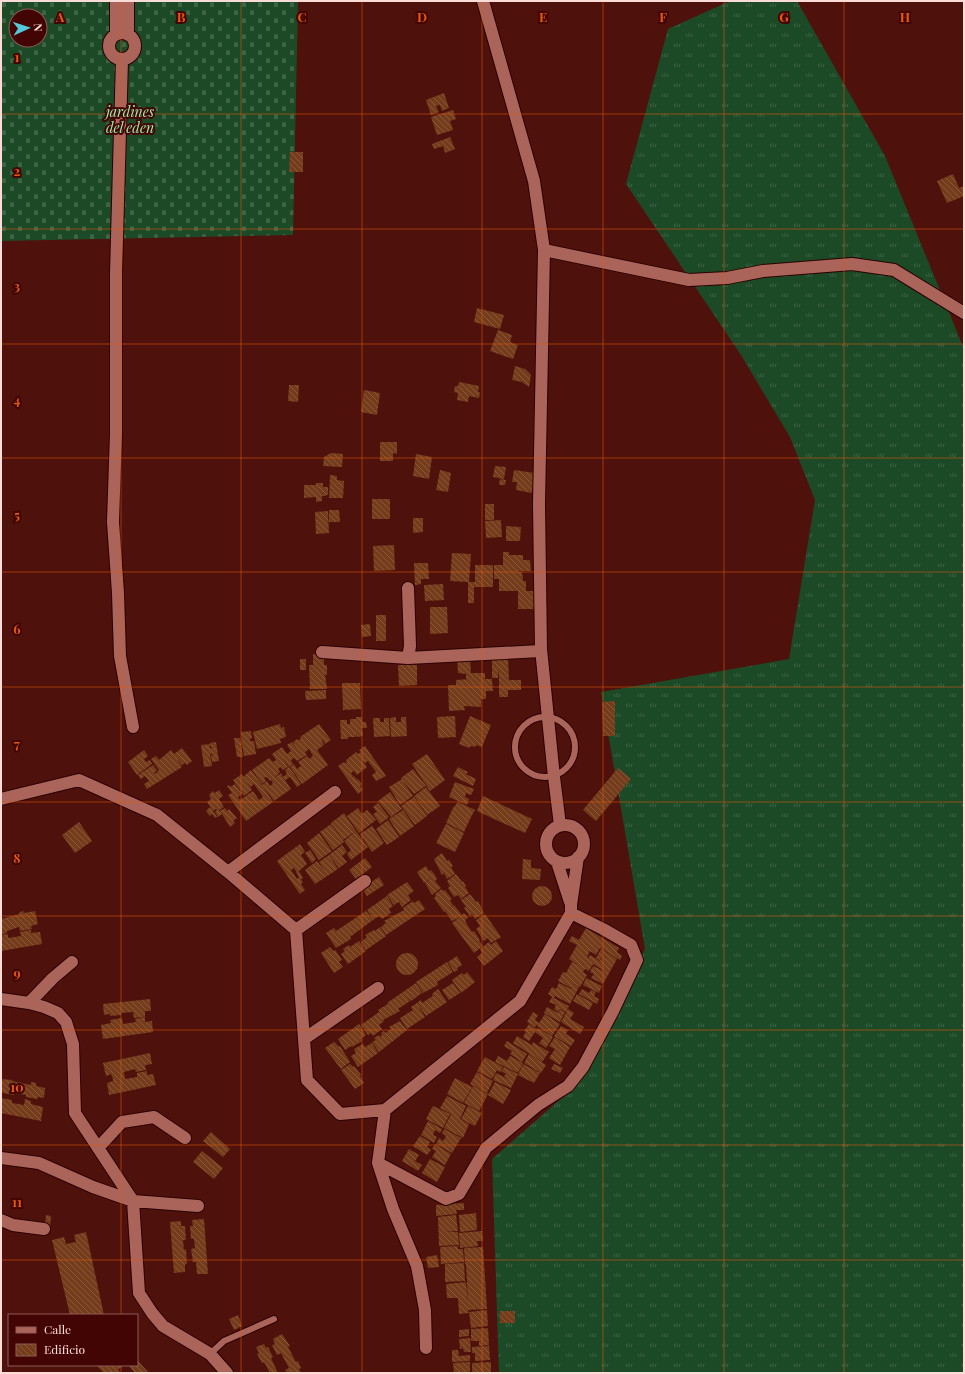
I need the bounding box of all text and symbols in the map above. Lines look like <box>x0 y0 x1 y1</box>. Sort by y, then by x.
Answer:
north arrow <box>8 8 48 48</box>
text: A <box>55 8 65 25</box>
text: B <box>177 8 186 25</box>
text: C <box>297 8 307 25</box>
text: D <box>417 8 427 25</box>
text: E <box>539 8 547 25</box>
text: F <box>659 8 667 25</box>
text: G <box>779 8 789 25</box>
text: H <box>900 8 910 25</box>
text: N <box>31 23 46 32</box>
text: 1 <box>15 48 20 65</box>
park label: jardines del eden <box>104 102 155 137</box>
text: 2 <box>14 162 21 179</box>
text: 3 <box>14 277 20 294</box>
text: 4 <box>14 391 21 408</box>
text: 5 <box>14 506 20 523</box>
text: 6 <box>13 620 21 637</box>
text: 7 <box>14 735 20 752</box>
text: 8 <box>13 849 21 866</box>
text: 9 <box>13 964 21 981</box>
text: 10 <box>10 1078 24 1095</box>
text: 11 <box>12 1193 22 1210</box>
legend <box>8 1314 138 1366</box>
text: Calle <box>44 1321 71 1337</box>
text: Edificio <box>44 1341 86 1357</box>

